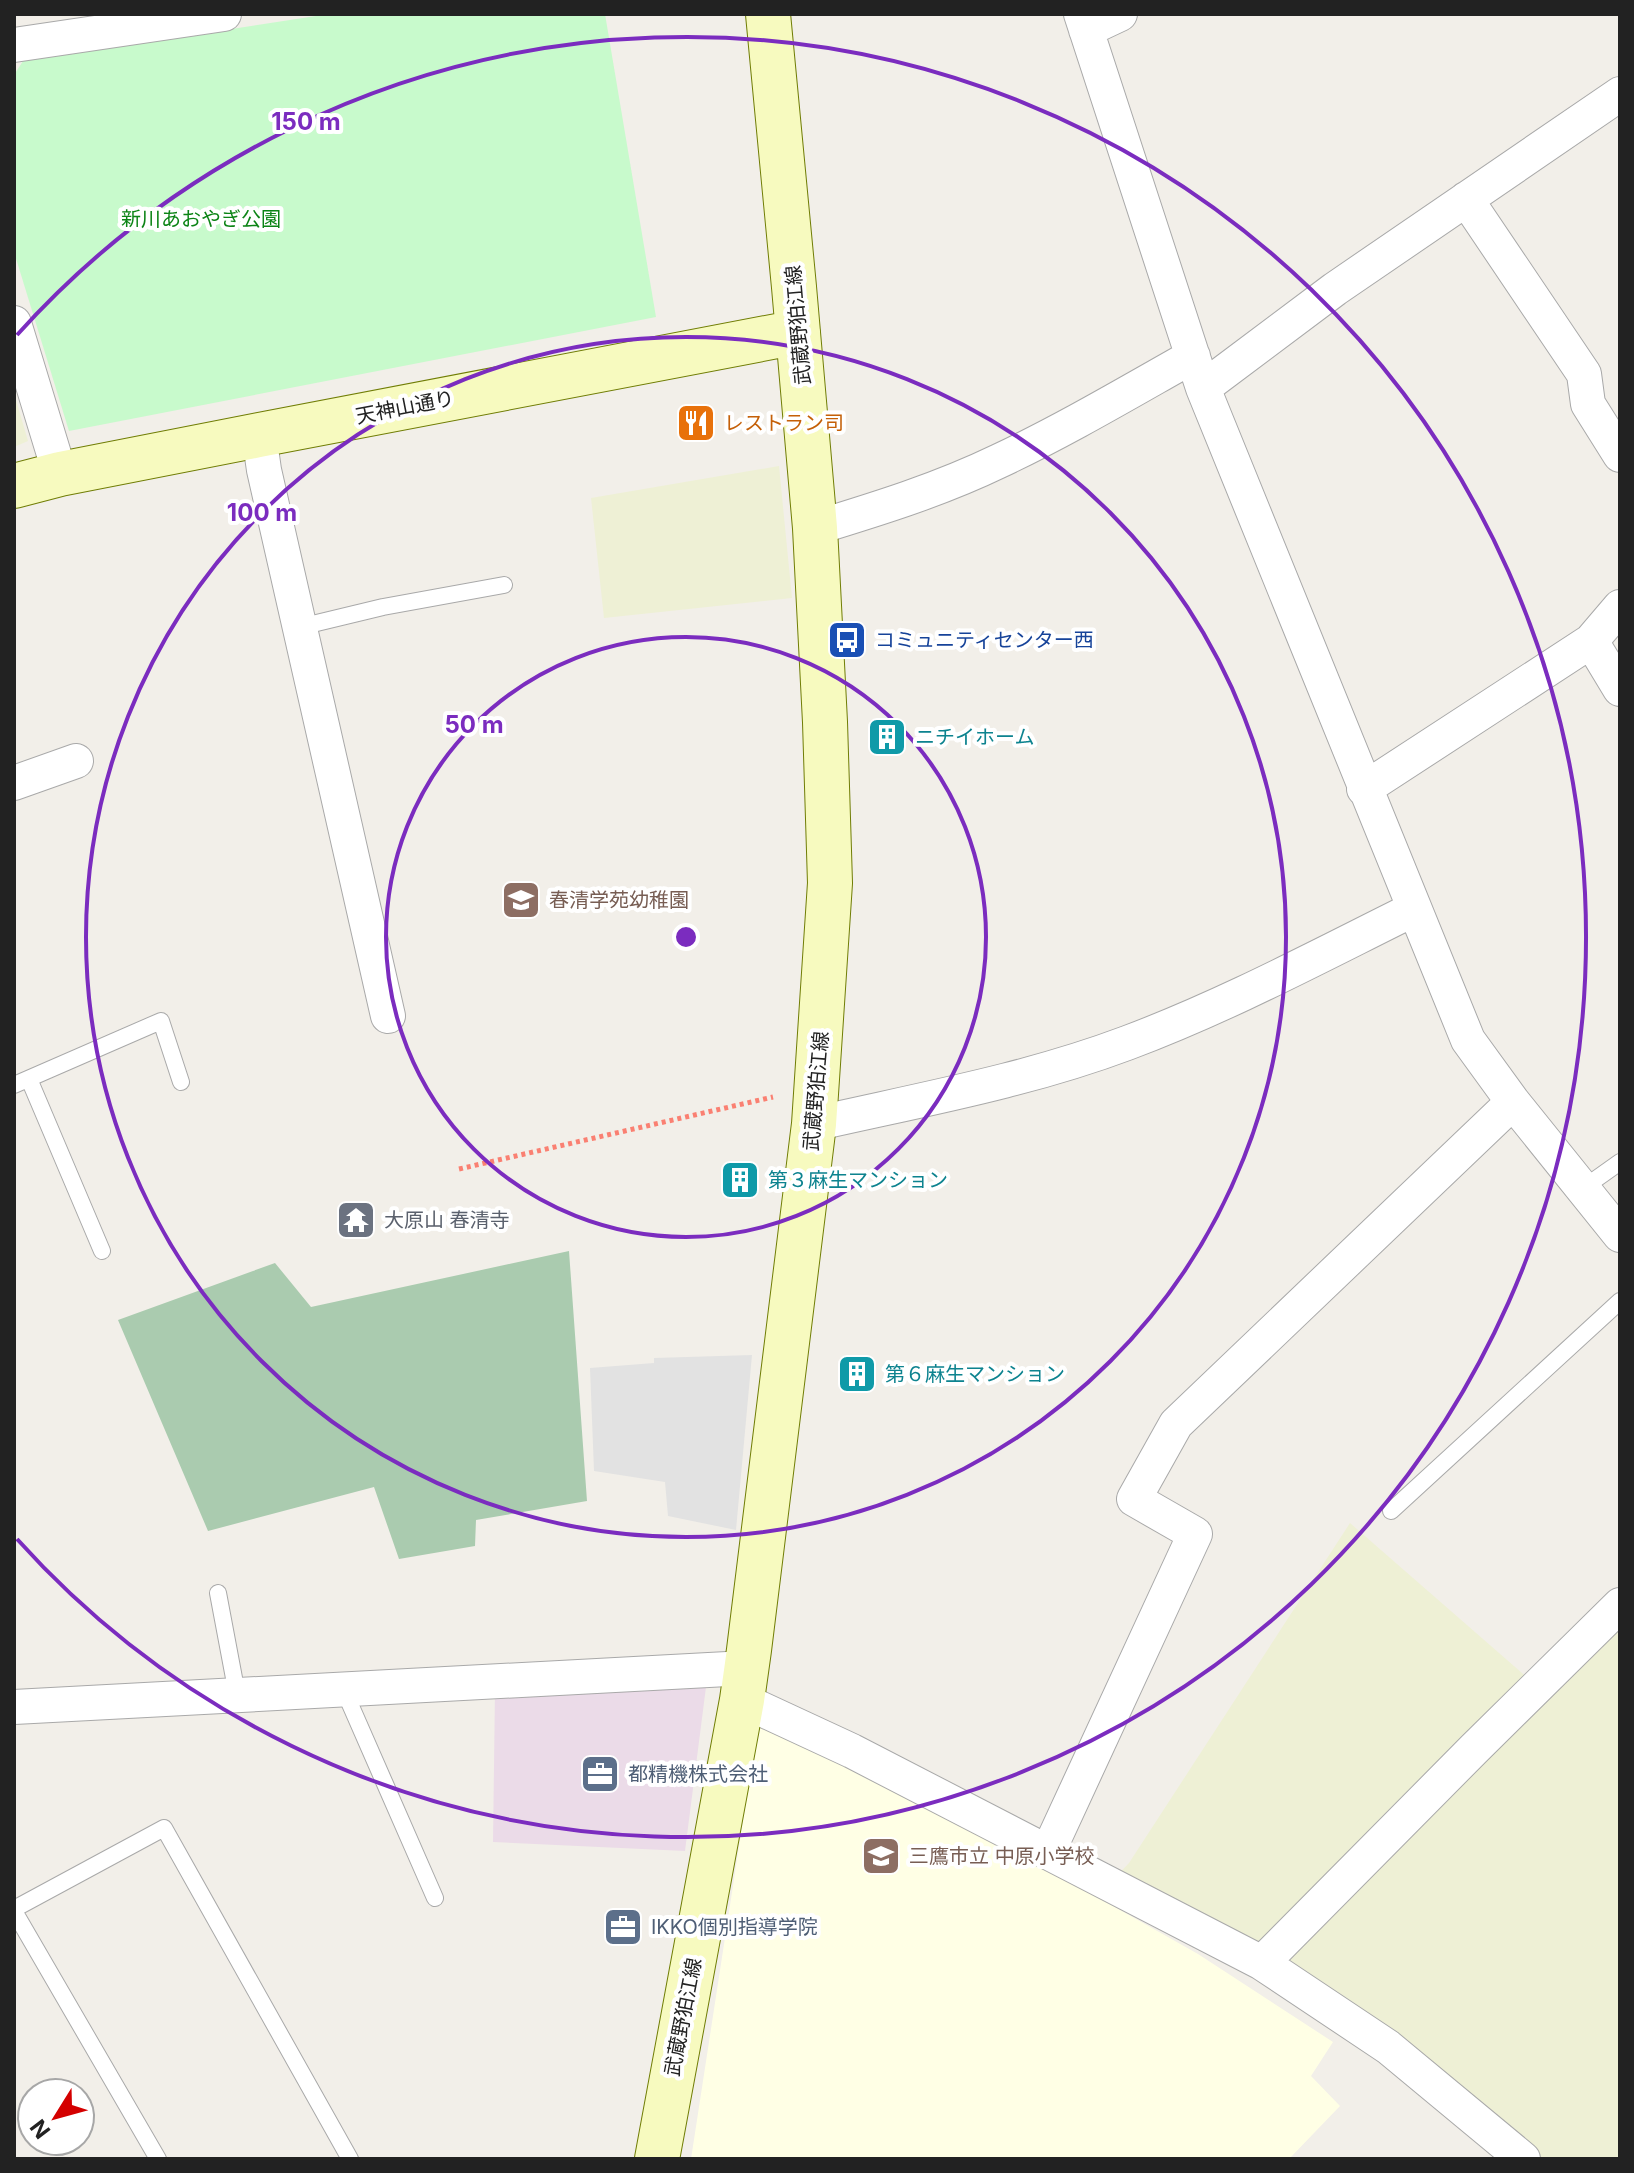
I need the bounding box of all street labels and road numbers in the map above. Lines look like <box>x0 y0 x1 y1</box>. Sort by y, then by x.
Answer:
street label: 武蔵野狛江線 <box>781 264 815 386</box>
street label: 天神山通り <box>354 386 456 428</box>
street label: 武蔵野狛江線 <box>799 1030 833 1152</box>
street label: 武蔵野狛江線 <box>660 1956 706 2078</box>

